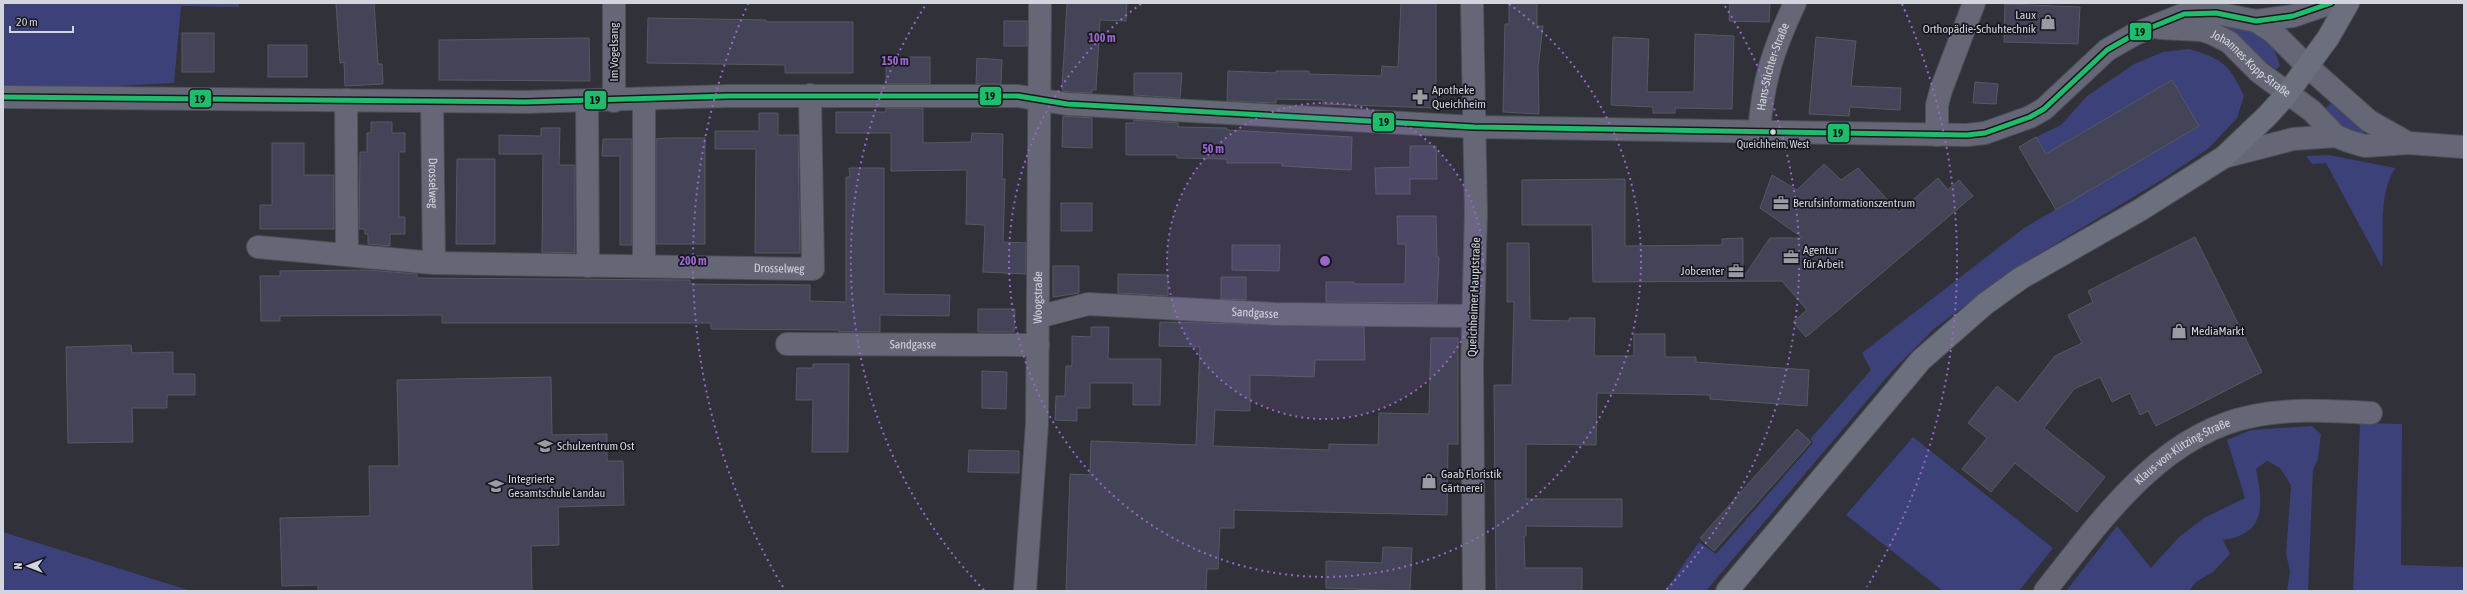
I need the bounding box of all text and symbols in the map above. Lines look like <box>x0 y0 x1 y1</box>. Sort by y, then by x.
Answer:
scale bar <box>10 8 73 34</box>
place label: Laux Orthopädie-Schuhtechnik <box>1923 8 2037 36</box>
shop icon: Laux Orthopädie-Schuhtechnik <box>2039 13 2057 31</box>
text: 20 m <box>16 15 38 29</box>
street label: Hans-Stichter-Straße <box>1754 21 1792 111</box>
street label: Im Vogelsang <box>607 22 621 81</box>
line badge: 19 <box>2129 22 2152 41</box>
text: 19 <box>2135 26 2145 38</box>
street label: Johannes-Kopp-Straße <box>2209 27 2294 100</box>
text: 100 m <box>1088 31 1116 45</box>
text: 150 m <box>881 54 909 68</box>
place label: Apotheke Queichheim <box>1432 83 1486 111</box>
line badge: 19 <box>979 86 1002 106</box>
pharmacy icon: Apotheke Queichheim <box>1411 88 1429 106</box>
line badge: 19 <box>189 89 212 108</box>
line badge: 19 <box>584 90 607 110</box>
text: 19 <box>985 90 995 102</box>
text: 19 <box>195 93 205 105</box>
text: 19 <box>590 94 600 106</box>
line badge: 19 <box>1372 112 1395 132</box>
text: 19 <box>1379 116 1389 128</box>
line badge: 19 <box>1827 123 1850 143</box>
marker: Queichheim, West <box>1768 127 1778 137</box>
text: 19 <box>1833 127 1843 139</box>
place label: Queichheim, West <box>1737 138 1809 150</box>
text: 50 m <box>1202 142 1224 156</box>
street label: Drosselweg <box>426 158 440 209</box>
office icon: Berufsinformationszentrum <box>1772 194 1790 212</box>
place label: Berufsinformationszentrum <box>1793 196 1915 210</box>
street label: Queichheimer Hauptstraße <box>1465 237 1483 357</box>
place label: Agentur für Arbeit <box>1803 243 1845 271</box>
office icon: Agentur für Arbeit <box>1782 248 1800 266</box>
text: 200 m <box>679 254 707 268</box>
centre of rings <box>1318 254 1332 268</box>
street label: Drosselweg <box>754 261 805 276</box>
office icon: Jobcenter <box>1727 262 1745 280</box>
place label: Jobcenter <box>1681 264 1724 278</box>
street label: Woogstraße <box>1031 271 1045 324</box>
street label: Sandgasse <box>1231 305 1278 321</box>
shop icon: MediaMarkt <box>2170 322 2188 340</box>
place label: MediaMarkt <box>2191 324 2245 338</box>
street label: Sandgasse <box>890 337 936 352</box>
street label: Klaus-von-Klitzing-Straße <box>2132 416 2232 488</box>
school or university icon: Schulzentrum Ost <box>536 437 554 455</box>
place label: Schulzentrum Ost <box>557 439 635 453</box>
place label: Gaab Floristik Gärtnerei <box>1441 467 1502 495</box>
place label: Integrierte Gesamtschule Landau <box>508 472 605 500</box>
shop icon: Gaab Floristik Gärtnerei <box>1420 472 1438 490</box>
school or university icon: Integrierte Gesamtschule Landau <box>487 477 505 495</box>
north arrow <box>8 546 48 586</box>
text: N <box>12 563 24 569</box>

